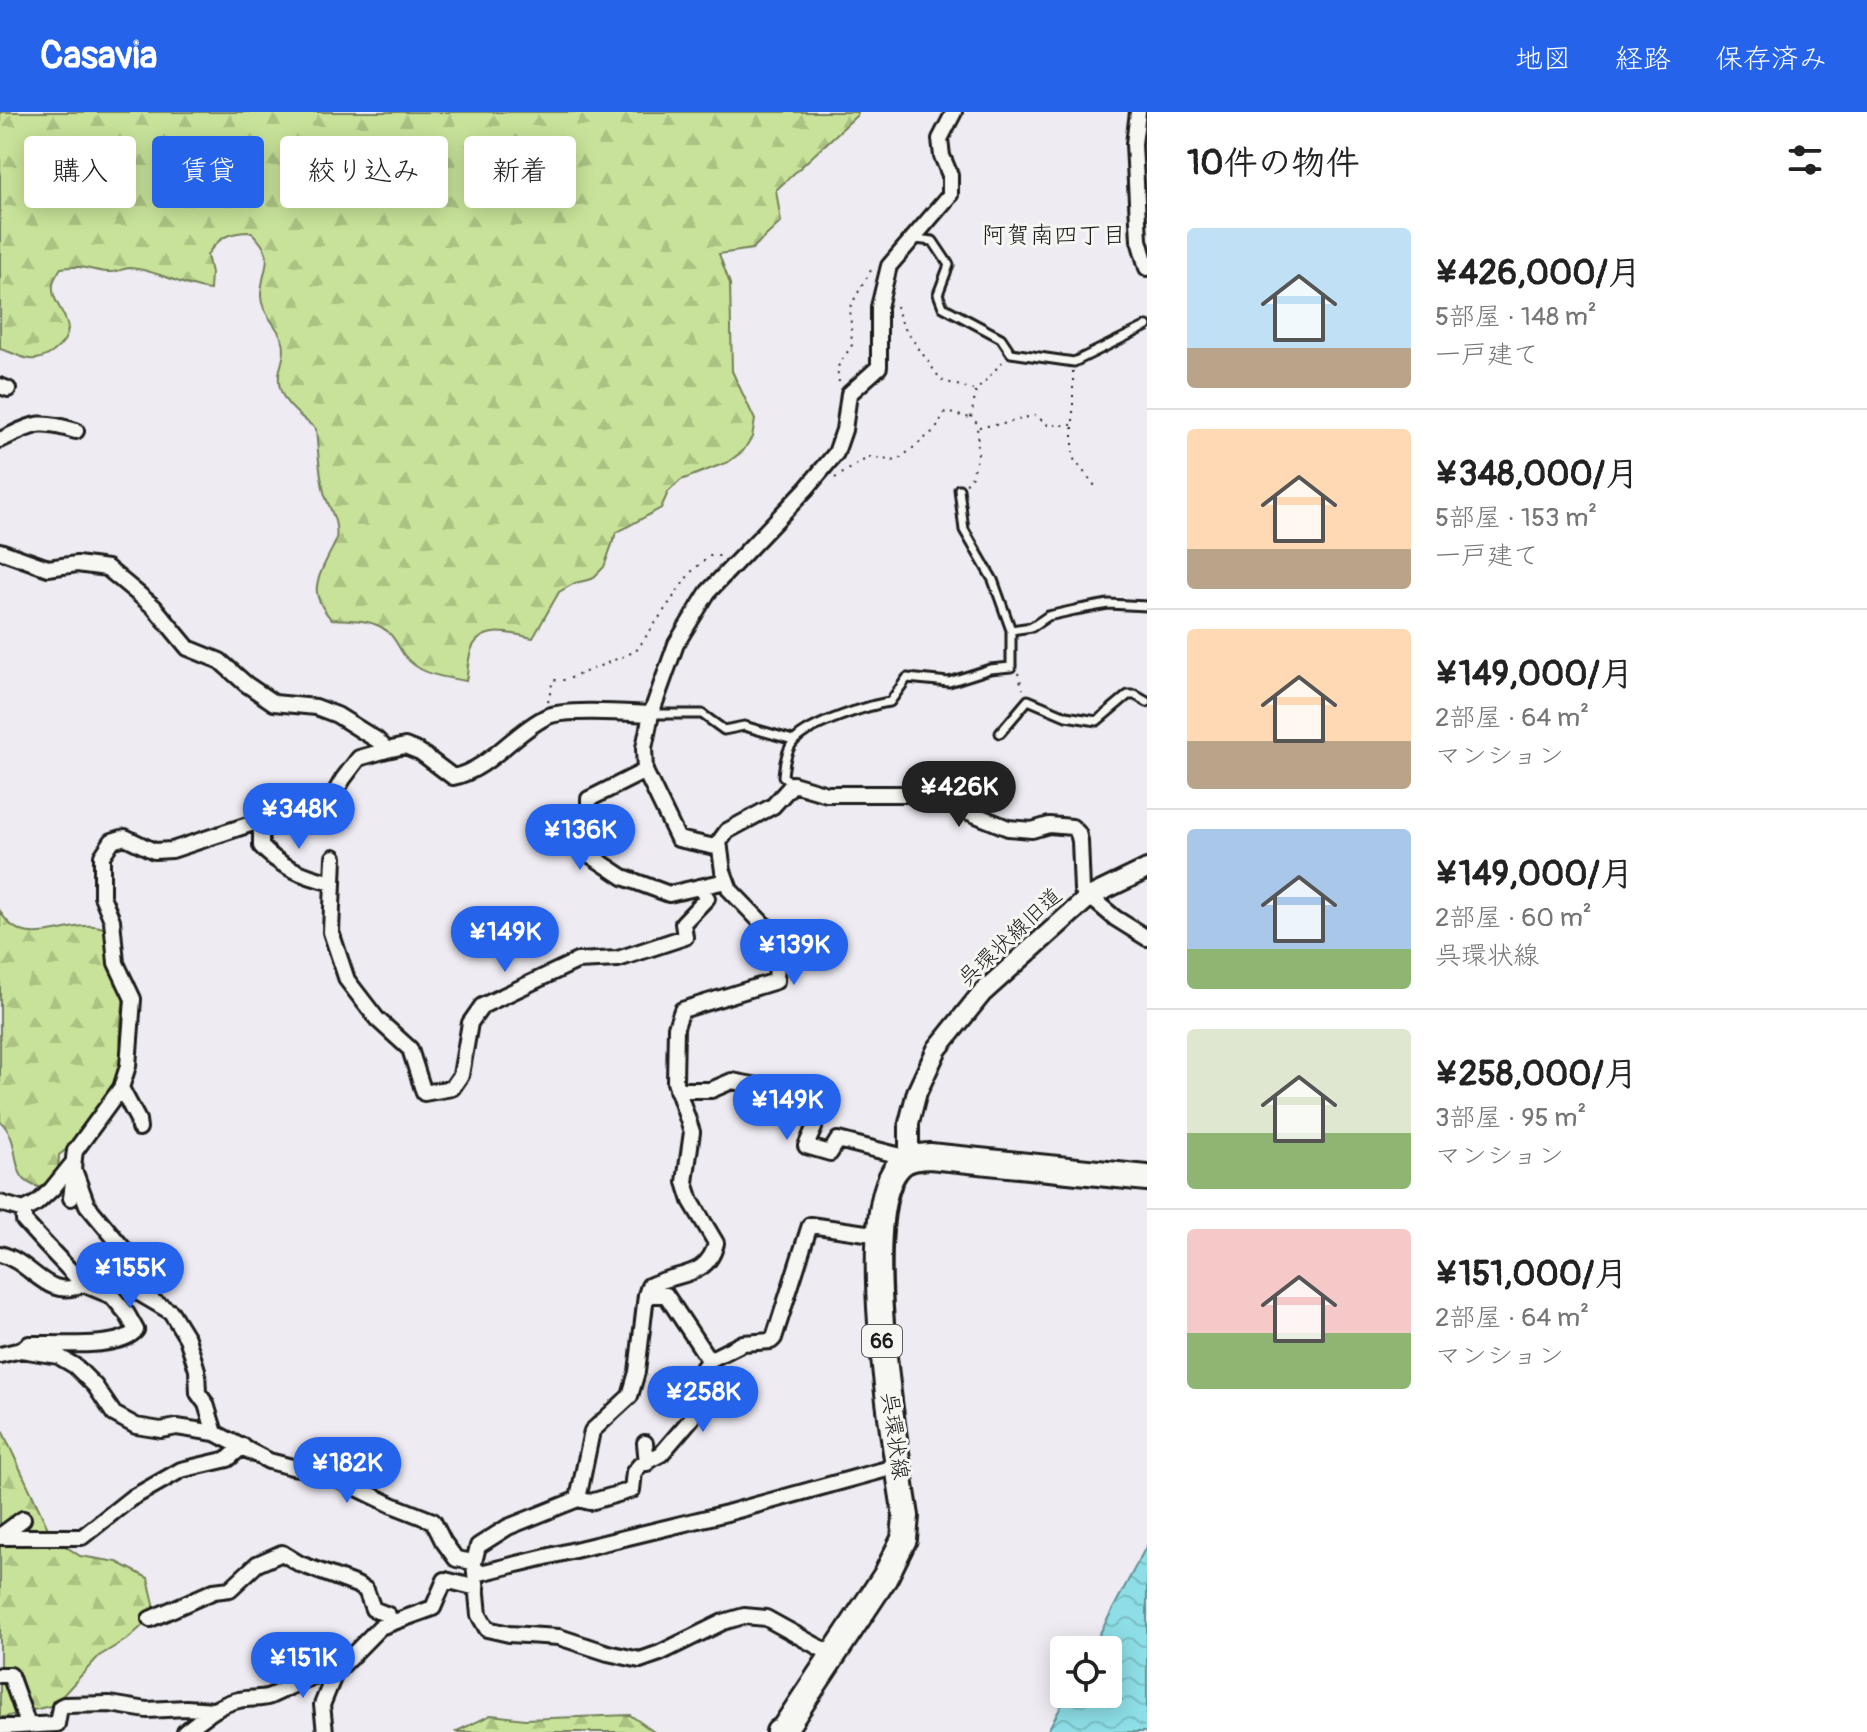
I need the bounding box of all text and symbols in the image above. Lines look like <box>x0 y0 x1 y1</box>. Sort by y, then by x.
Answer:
text: Casavia <box>40 32 157 80</box>
text: 地図 <box>1515 42 1571 77</box>
text: 経路 <box>1615 42 1671 77</box>
text: 保存済み <box>1715 42 1827 77</box>
chip: 購入 <box>24 136 136 208</box>
chip: 賃貸 <box>152 136 264 208</box>
chip: 絞り込み <box>280 136 448 208</box>
chip: 新着 <box>464 136 576 208</box>
icon: filters <box>1783 138 1827 182</box>
text: 10件の物件 <box>1187 142 1360 185</box>
district label: 阿賀南四丁目 <box>982 221 1126 250</box>
text: ¥426,000/月 <box>1435 252 1642 295</box>
icon: home <box>1251 260 1347 356</box>
text: 5部屋 · 148 m² <box>1435 301 1597 333</box>
text: 一戸建て <box>1435 339 1539 371</box>
text: ¥348,000/月 <box>1435 453 1639 496</box>
icon: home <box>1251 461 1347 557</box>
text: 5部屋 · 153 m² <box>1435 502 1597 534</box>
text: 一戸建て <box>1435 540 1539 572</box>
text: ¥149,000/月 <box>1435 653 1634 696</box>
icon: home <box>1251 661 1347 757</box>
text: 2部屋 · 64 m² <box>1435 702 1589 734</box>
text: マンション <box>1435 740 1564 772</box>
pin: ¥426K <box>903 761 1015 829</box>
text: ¥426K <box>920 771 998 803</box>
pin: ¥348K <box>243 783 355 851</box>
text: ¥348K <box>261 793 337 825</box>
pin: ¥136K <box>524 804 636 872</box>
text: ¥136K <box>543 814 617 846</box>
text: ¥149,000/月 <box>1435 853 1634 896</box>
icon: home <box>1251 861 1347 957</box>
street label: 呉環状線旧道 <box>952 882 1068 992</box>
text: 2部屋 · 60 m² <box>1435 902 1592 934</box>
pin: ¥149K <box>449 906 561 974</box>
text: ¥149K <box>469 916 541 948</box>
pin: ¥139K <box>738 919 850 987</box>
text: ¥139K <box>758 929 830 961</box>
text: 呉環状線 <box>1435 940 1539 972</box>
text: ¥258,000/月 <box>1435 1053 1638 1096</box>
icon: home <box>1251 1061 1347 1157</box>
pin: ¥149K <box>731 1074 843 1142</box>
text: ¥149K <box>751 1084 823 1116</box>
text: 3部屋 · 95 m² <box>1435 1102 1586 1134</box>
text: マンション <box>1435 1140 1564 1172</box>
pin: ¥155K <box>74 1242 186 1310</box>
text: ¥155K <box>94 1252 166 1284</box>
text: ¥151,000/月 <box>1435 1253 1628 1296</box>
icon: home <box>1251 1261 1347 1357</box>
text: 2部屋 · 64 m² <box>1435 1302 1589 1334</box>
road number: 66 <box>862 1325 902 1357</box>
text: マンション <box>1435 1340 1564 1372</box>
pin: ¥258K <box>647 1366 759 1434</box>
text: ¥258K <box>665 1376 741 1408</box>
street label: 呉環状線 <box>875 1390 915 1482</box>
pin: ¥182K <box>291 1437 403 1505</box>
text: ¥182K <box>311 1447 383 1479</box>
pin: ¥151K <box>247 1632 359 1700</box>
map controls <box>1050 1636 1122 1708</box>
button: locate <box>1050 1636 1122 1708</box>
text: ¥151K <box>269 1642 337 1674</box>

